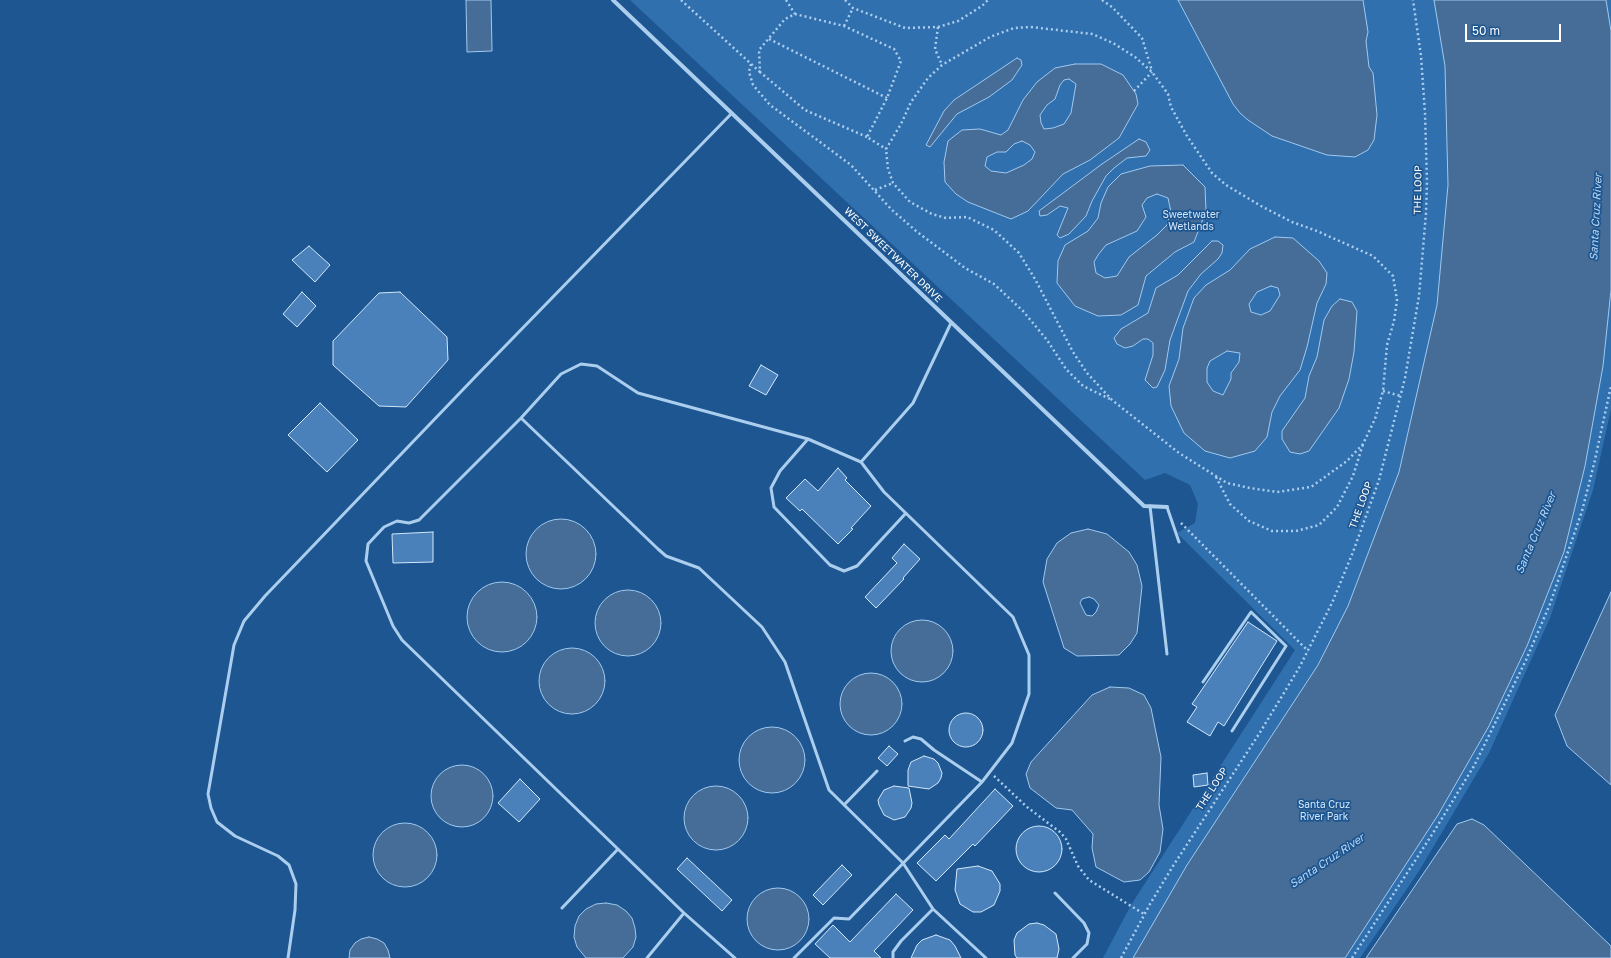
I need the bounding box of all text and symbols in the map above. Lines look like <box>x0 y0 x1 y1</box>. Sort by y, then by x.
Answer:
scale bar <box>1467 16 1563 42</box>
text: 50 m <box>1472 23 1500 38</box>
street label: THE LOOP <box>1412 165 1424 215</box>
water label: Santa Cruz River <box>1587 173 1605 261</box>
street label: WEST SWEETWATER DRIVE <box>841 205 945 305</box>
park label: Sweetwater Wetlands <box>1162 209 1220 232</box>
street label: THE LOOP <box>1347 480 1375 530</box>
water label: Santa Cruz River <box>1513 490 1559 576</box>
street label: THE LOOP <box>1194 765 1230 813</box>
park label: Santa Cruz River Park <box>1298 799 1350 822</box>
water label: Santa Cruz River <box>1287 831 1367 891</box>

